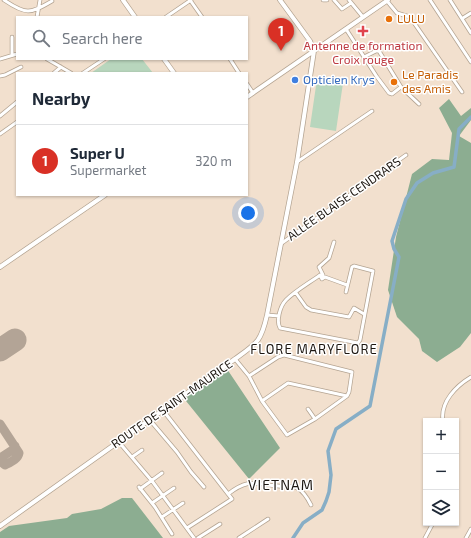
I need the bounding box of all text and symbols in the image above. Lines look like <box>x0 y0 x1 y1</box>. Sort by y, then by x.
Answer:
place label: LULU <box>397 11 425 25</box>
marker: LULU <box>384 14 394 24</box>
search box <box>16 16 248 60</box>
pin: 1 <box>268 18 294 51</box>
marker: Antenne de formation Croix rouge <box>357 25 369 37</box>
icon: search <box>30 27 52 49</box>
text: Search here <box>62 29 143 47</box>
place label: Antenne de formation Croix rouge <box>304 38 422 66</box>
place label: Le Paradis des Amis <box>402 67 458 95</box>
place label: Opticien Krys <box>303 72 375 86</box>
marker: Opticien Krys <box>290 75 300 85</box>
marker: Le Paradis des Amis <box>389 77 399 87</box>
text: Nearby <box>32 88 90 108</box>
text: Super U <box>70 144 125 162</box>
text: 1 <box>42 153 48 169</box>
text: 320 m <box>195 153 232 169</box>
street label: ALLÉE BLAISE CENDRARS <box>284 153 403 243</box>
text: Supermarket <box>70 162 147 178</box>
your location <box>238 203 258 223</box>
district label: FLORE MARYFLORE <box>250 341 378 357</box>
street label: ROUTE DE SAINT-MAURICE <box>108 356 235 450</box>
map controls <box>423 418 459 526</box>
button: + <box>423 418 459 454</box>
button: − <box>423 454 459 490</box>
district label: VIETNAM <box>248 476 314 493</box>
button: layers <box>423 490 459 526</box>

